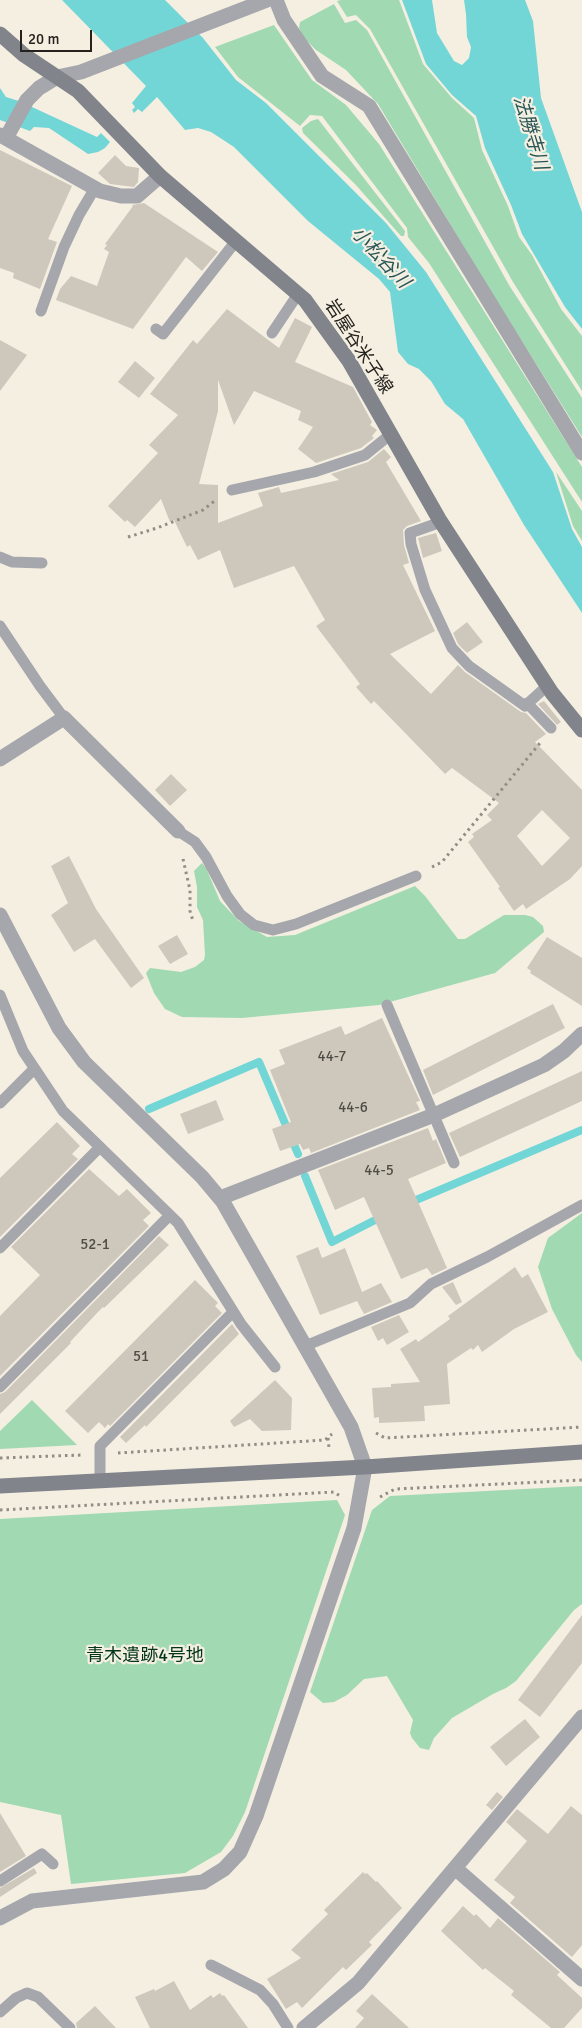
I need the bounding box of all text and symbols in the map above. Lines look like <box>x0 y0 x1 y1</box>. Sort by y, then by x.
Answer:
scale bar <box>22 20 95 52</box>
text: 20 m <box>28 30 59 48</box>
water label: 法勝寺川 <box>508 93 552 173</box>
water label: 小松谷川 <box>346 222 414 294</box>
street label: 岩屋谷米子線 <box>320 296 396 398</box>
house number: 44-7 <box>318 1048 346 1066</box>
house number: 44-6 <box>338 1099 368 1117</box>
house number: 44-5 <box>364 1162 394 1180</box>
house number: 52-1 <box>80 1236 110 1254</box>
house number: 51 <box>133 1348 149 1366</box>
park label: 青木遺跡4号地 <box>86 1645 204 1667</box>

